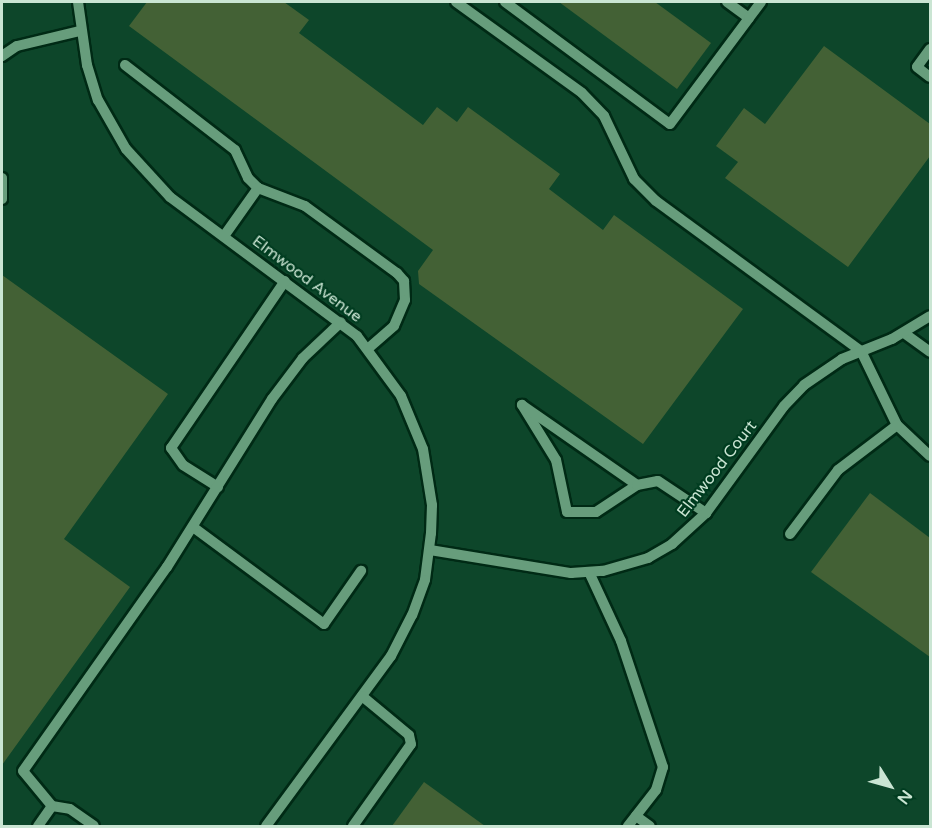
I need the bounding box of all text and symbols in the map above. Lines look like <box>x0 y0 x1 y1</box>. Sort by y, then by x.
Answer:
street label: Elmwood Avenue <box>248 232 366 326</box>
street label: Elmwood Court <box>673 417 761 521</box>
north arrow <box>860 756 920 816</box>
text: N <box>893 786 916 808</box>

